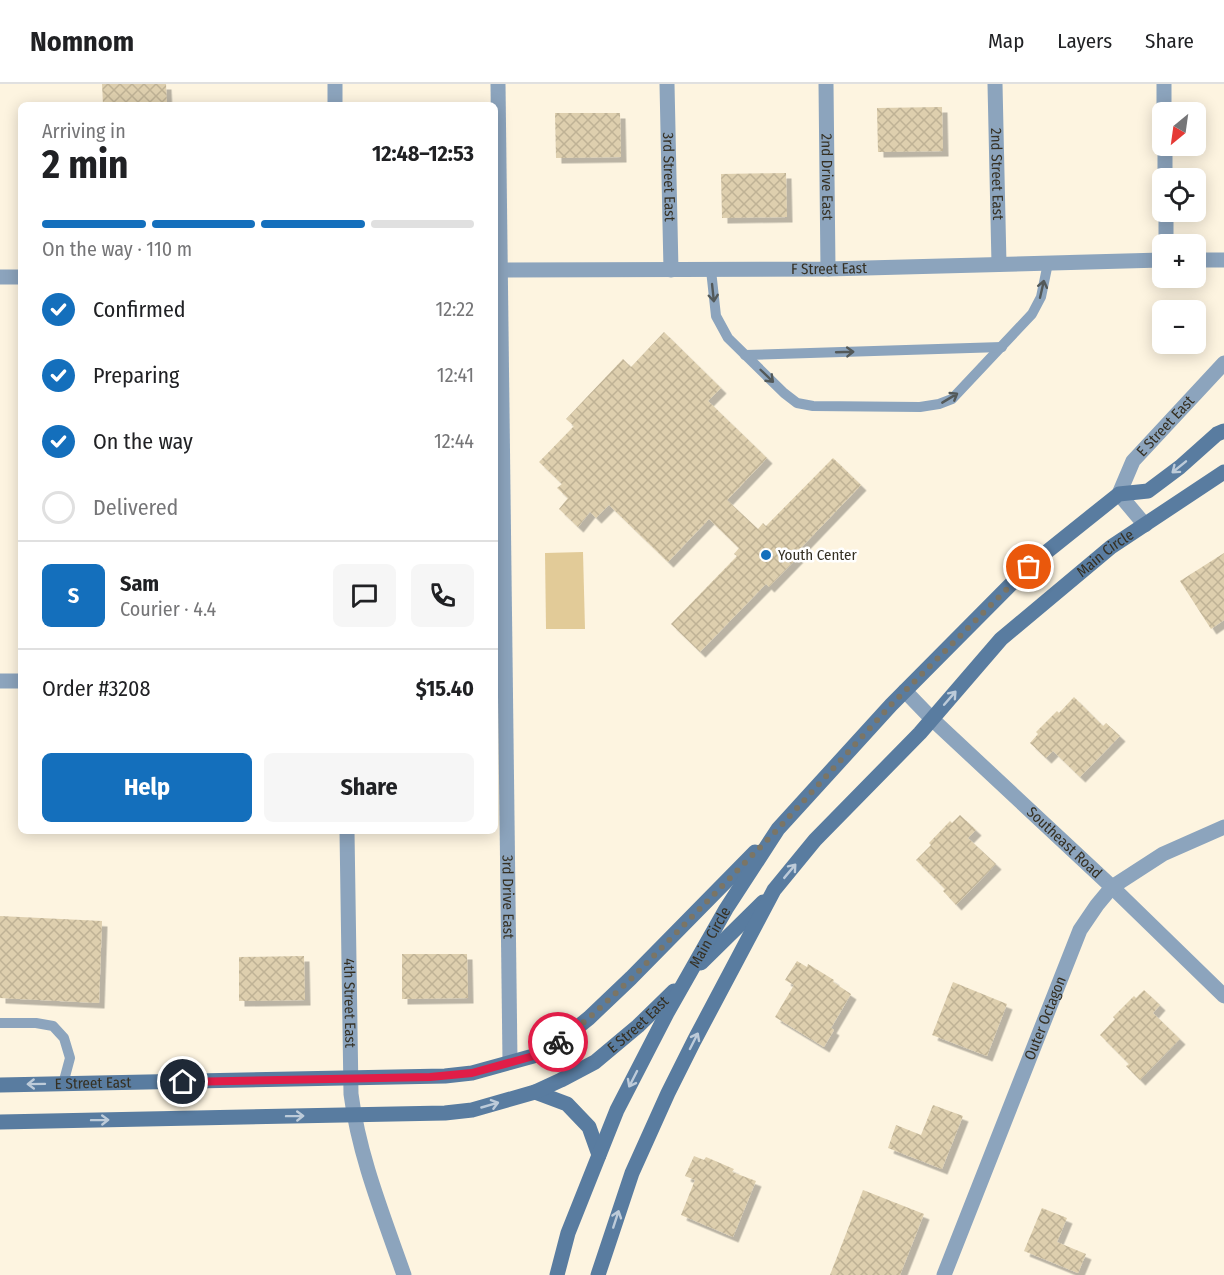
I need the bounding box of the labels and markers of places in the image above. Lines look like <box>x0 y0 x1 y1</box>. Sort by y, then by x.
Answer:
pin <box>1003 541 1054 592</box>
place label: Youth Center <box>778 546 857 564</box>
marker: Youth Center <box>759 548 773 562</box>
pin <box>157 1056 208 1107</box>

